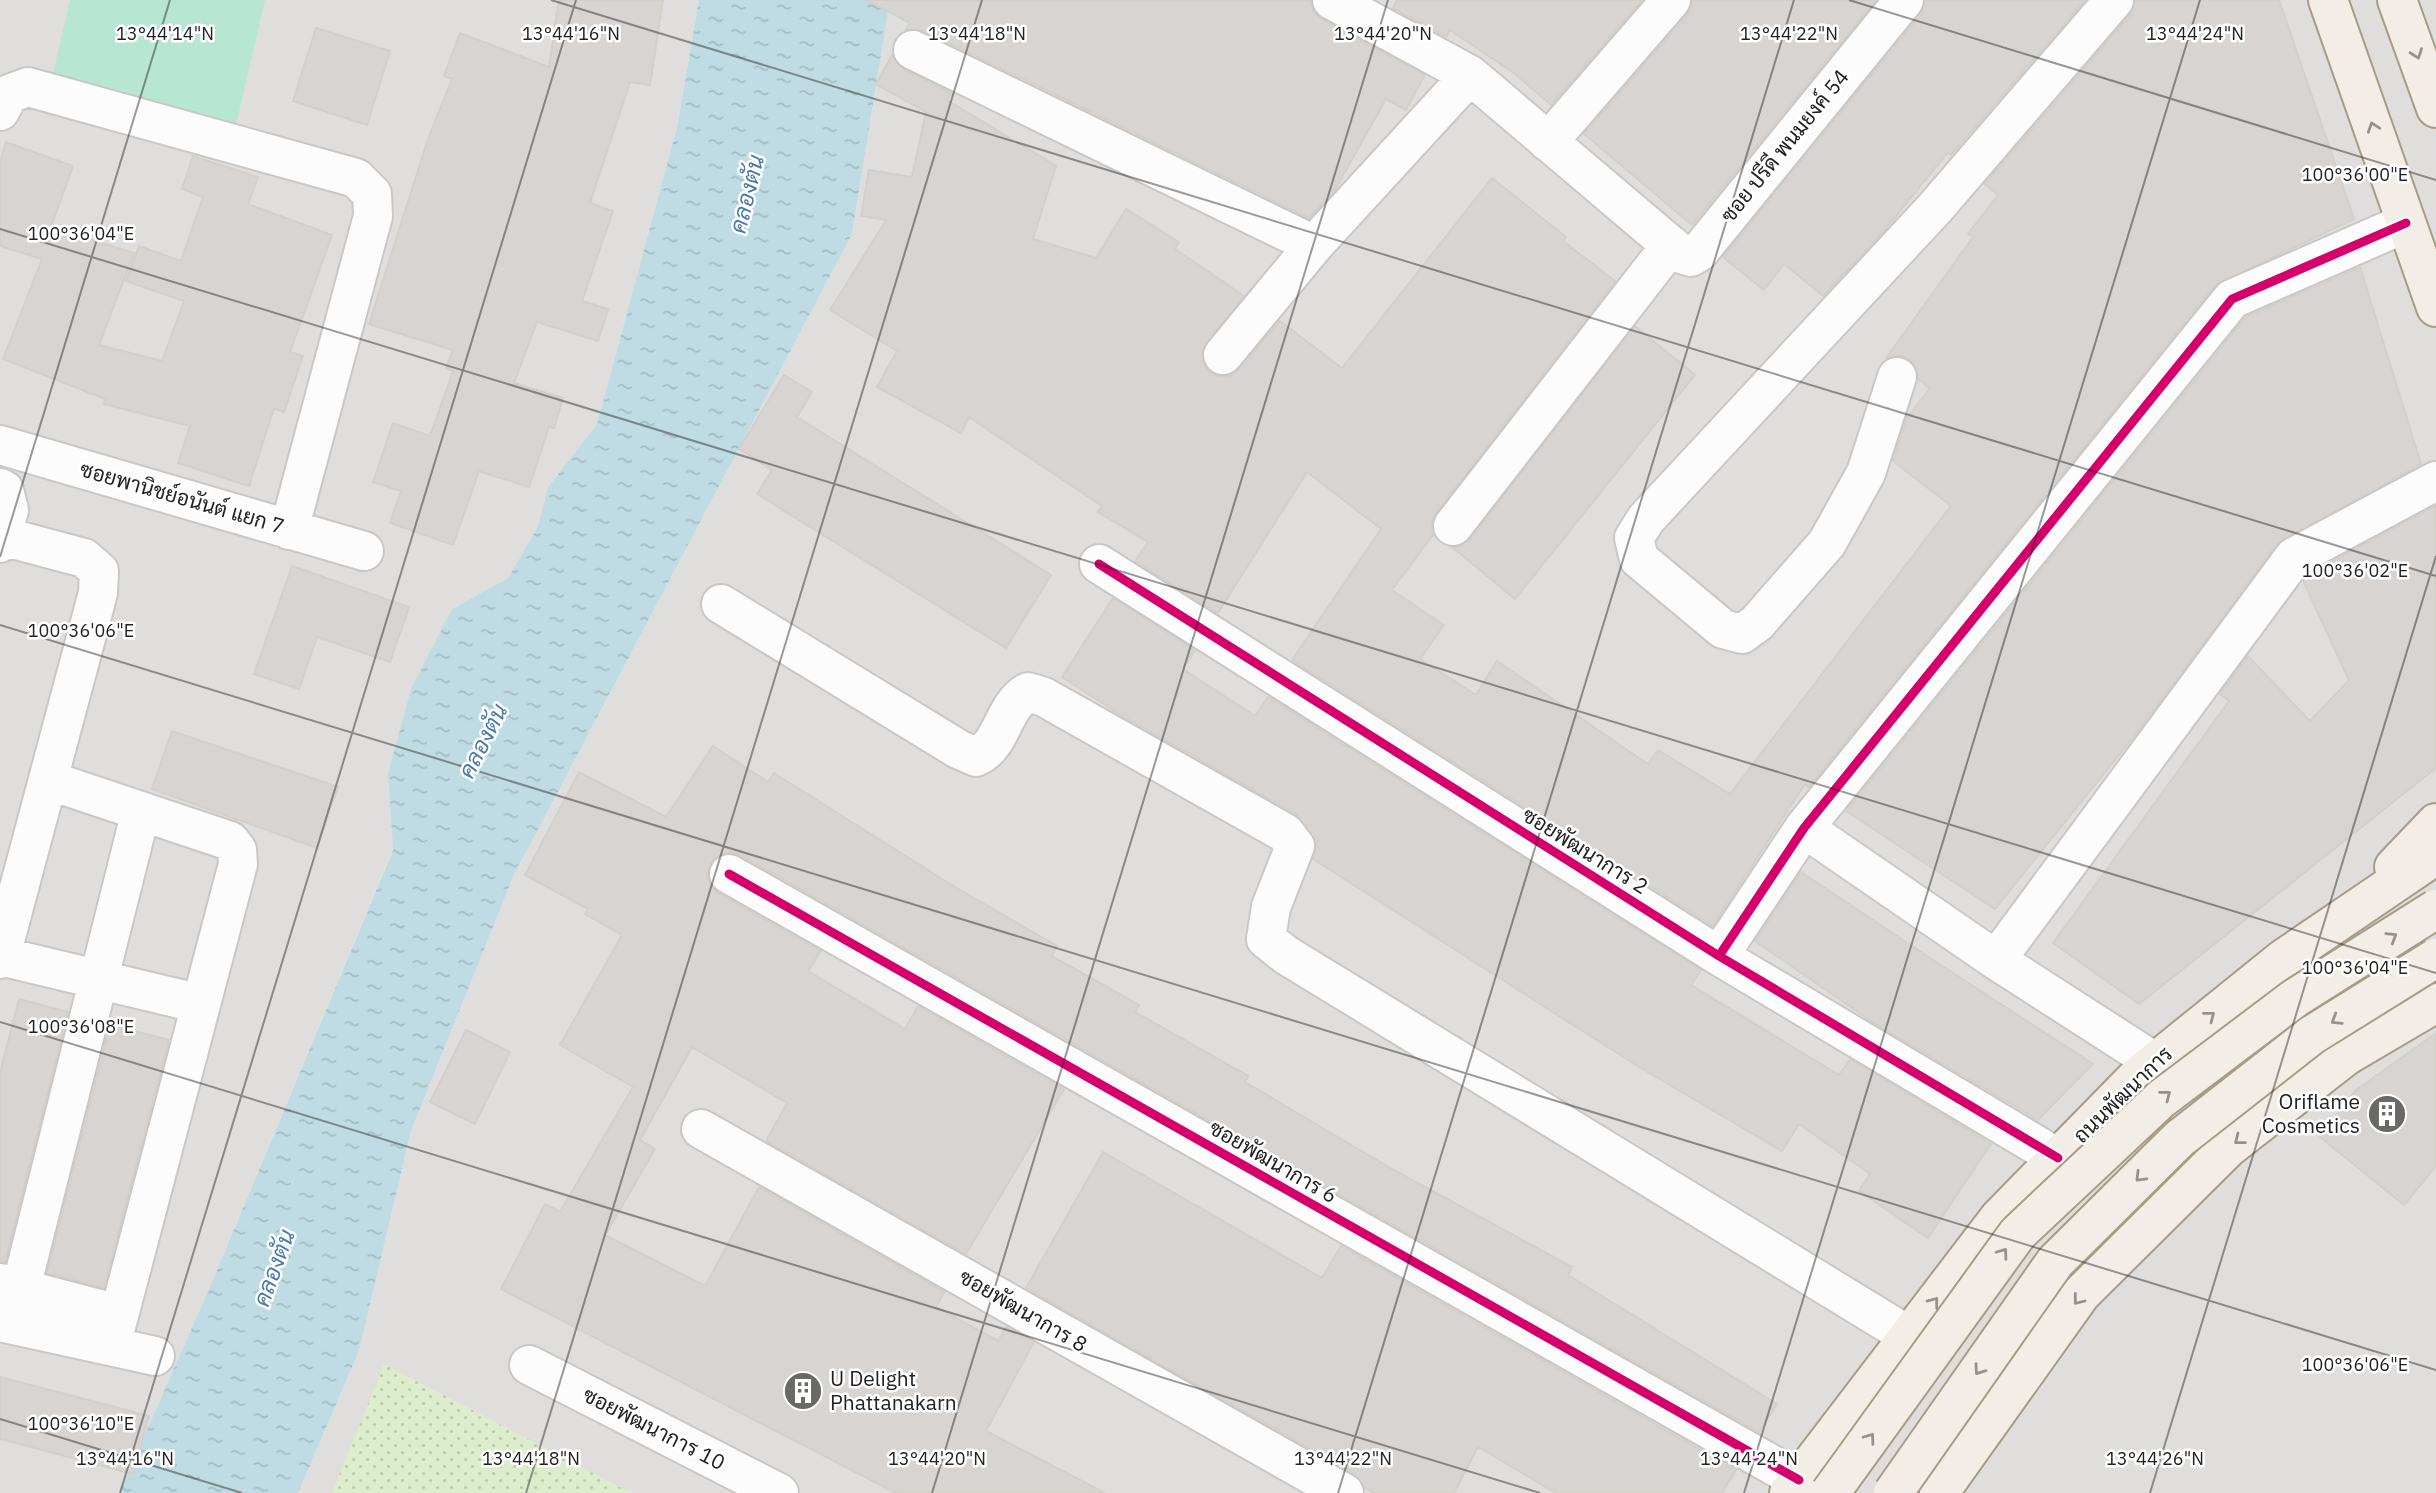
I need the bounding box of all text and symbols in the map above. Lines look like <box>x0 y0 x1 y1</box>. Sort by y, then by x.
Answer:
text: 13°44'14"N <box>116 22 214 45</box>
text: 13°44'16"N <box>522 22 620 45</box>
text: 13°44'18"N <box>928 22 1026 45</box>
text: 13°44'20"N <box>1334 22 1432 45</box>
text: 13°44'22"N <box>1740 22 1838 45</box>
text: 13°44'24"N <box>2146 22 2244 45</box>
one-way arrow <box>2408 48 2422 60</box>
street label: ซอย ปรีดี พนมยงค์ 54 <box>1714 63 1855 228</box>
one-way arrow <box>2367 122 2381 134</box>
water label: คลองตัน <box>722 151 770 236</box>
text: 100°36'00"E <box>2302 163 2408 186</box>
text: 100°36'04"E <box>28 222 134 245</box>
street label: ซอยพานิชย์อนันต์ แยก 7 <box>77 454 288 540</box>
text: 100°36'02"E <box>2302 559 2408 582</box>
text: 100°36'06"E <box>28 619 134 642</box>
water label: คลองตัน <box>451 698 514 783</box>
street label: ซอยพัฒนาการ 2 <box>1517 800 1654 900</box>
one-way arrow <box>2385 932 2398 945</box>
text: 100°36'04"E <box>2302 956 2408 979</box>
one-way arrow <box>2331 1011 2344 1024</box>
one-way arrow <box>2203 1012 2215 1025</box>
text: 100°36'08"E <box>28 1015 134 1038</box>
street label: ถนนพัฒนาการ <box>2067 1040 2178 1149</box>
place label: Oriflame Cosmetics <box>2262 1087 2360 1139</box>
one-way arrow <box>2159 1091 2171 1104</box>
building icon: Oriflame Cosmetics <box>2366 1093 2408 1135</box>
street label: ซอยพัฒนาการ 6 <box>1204 1113 1343 1209</box>
one-way arrow <box>2235 1131 2247 1144</box>
one-way arrow <box>2136 1169 2149 1182</box>
water label: คลองตัน <box>245 1225 301 1310</box>
one-way arrow <box>1995 1249 2008 1261</box>
street label: ซอยพัฒนาการ 8 <box>954 1262 1093 1358</box>
one-way arrow <box>2073 1292 2086 1304</box>
one-way arrow <box>1926 1298 1939 1310</box>
text: 100°36'06"E <box>2302 1353 2408 1376</box>
one-way arrow <box>1975 1362 1987 1375</box>
place label: U Delight Phattanakarn <box>830 1364 957 1416</box>
building icon: U Delight Phattanakarn <box>782 1370 824 1412</box>
street label: ซอยพัฒนาการ 10 <box>579 1380 730 1476</box>
text: 100°36'10"E <box>28 1412 134 1435</box>
one-way arrow <box>1862 1433 1874 1446</box>
text: 13°44'16"N <box>76 1447 174 1470</box>
text: 13°44'18"N <box>482 1447 580 1470</box>
text: 13°44'20"N <box>888 1447 986 1470</box>
text: 13°44'22"N <box>1294 1447 1392 1470</box>
text: 13°44'24"N <box>1700 1447 1798 1470</box>
text: 13°44'26"N <box>2106 1447 2204 1470</box>

